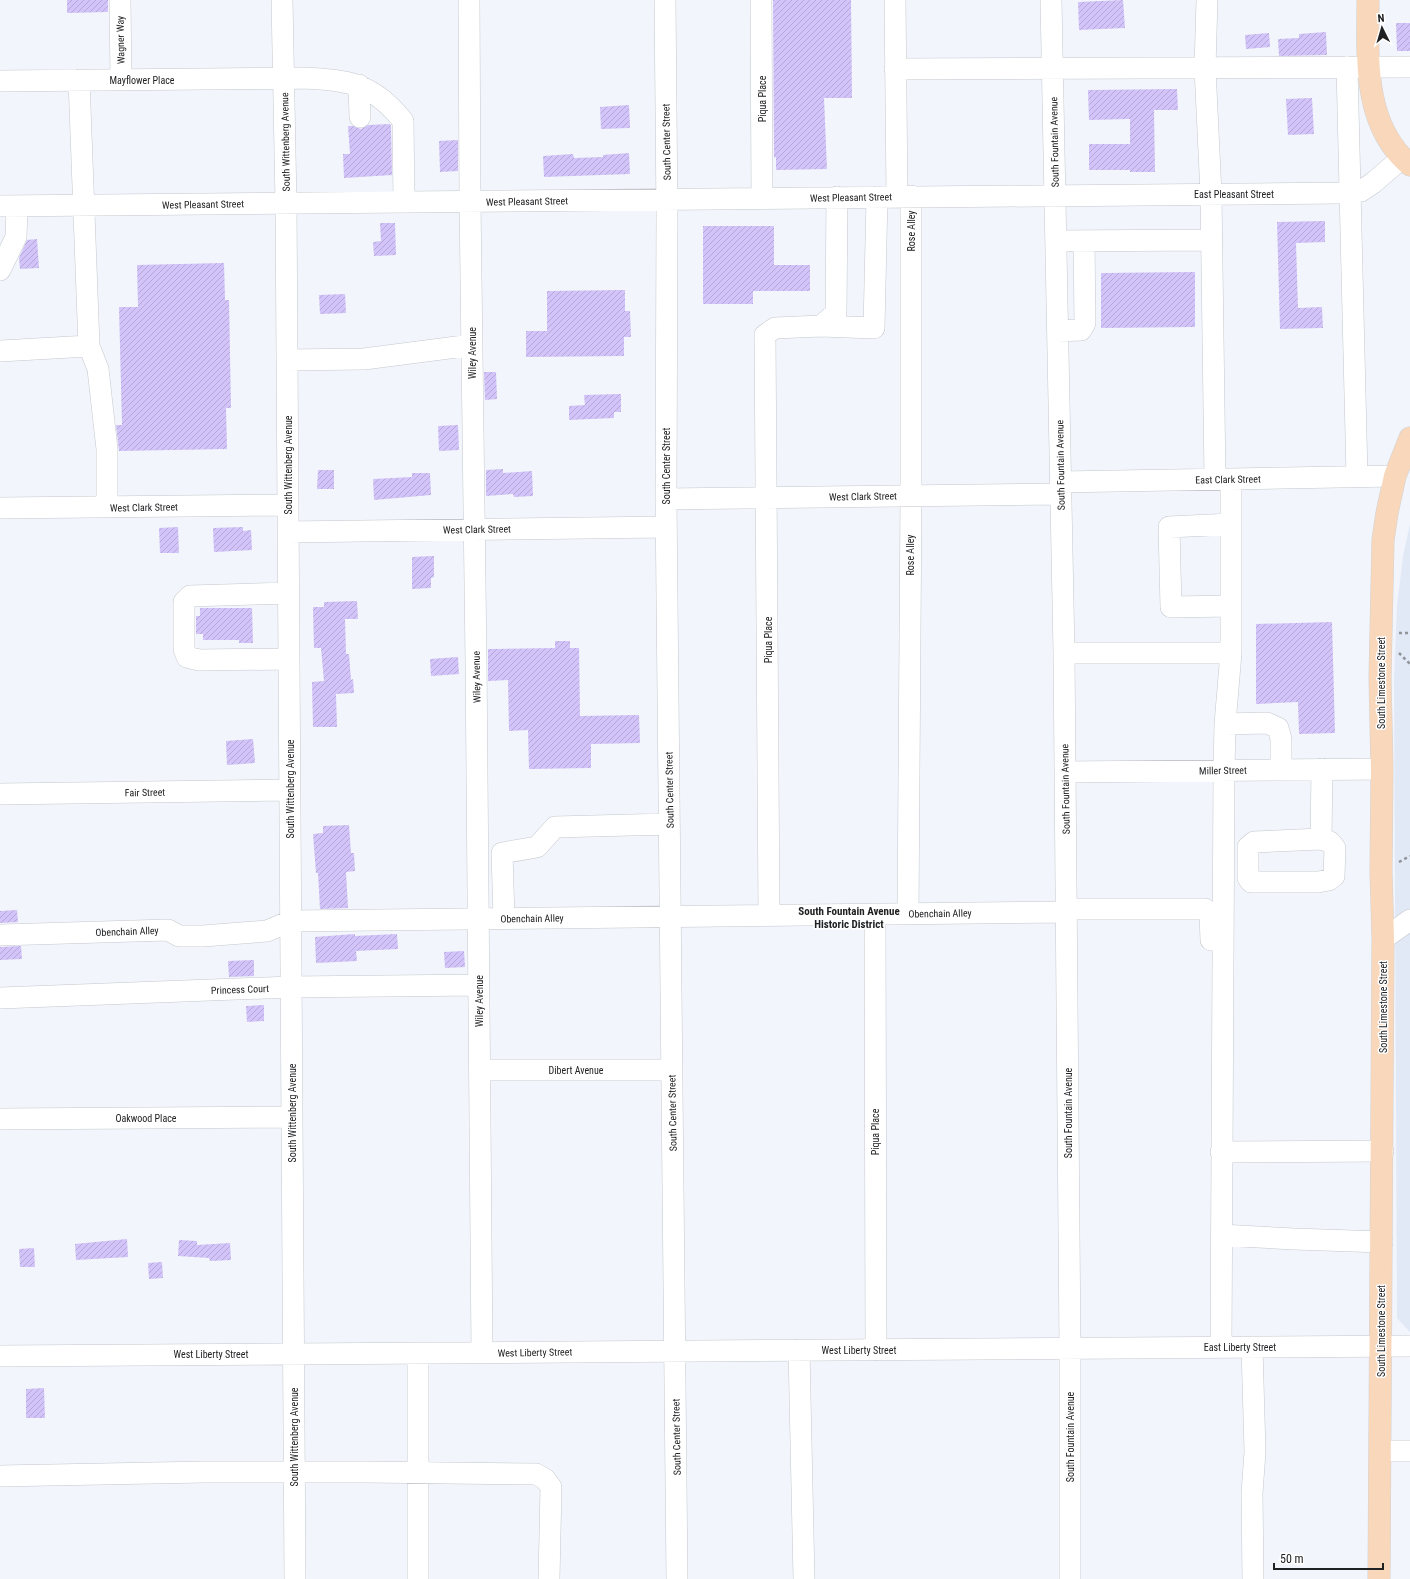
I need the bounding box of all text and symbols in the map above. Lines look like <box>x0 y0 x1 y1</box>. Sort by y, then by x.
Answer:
north arrow <box>1362 8 1402 48</box>
text: N <box>1377 12 1385 25</box>
street label: Wagner Way <box>115 16 126 64</box>
street label: Mayflower Place <box>110 75 175 86</box>
street label: Piqua Place <box>757 75 768 122</box>
street label: South Wittenberg Avenue <box>279 92 292 192</box>
street label: South Fountain Avenue <box>1048 96 1061 187</box>
street label: South Center Street <box>660 103 673 180</box>
street label: East Pleasant Street <box>1194 189 1274 200</box>
street label: West Pleasant Street <box>810 191 892 204</box>
street label: West Pleasant Street <box>486 195 568 208</box>
street label: West Pleasant Street <box>162 198 244 211</box>
street label: Rose Alley <box>906 210 917 252</box>
street label: Wiley Avenue <box>467 327 478 379</box>
street label: South Wittenberg Avenue <box>283 415 294 515</box>
street label: South Fountain Avenue <box>1054 419 1067 510</box>
street label: South Center Street <box>661 428 672 504</box>
street label: East Clark Street <box>1195 473 1261 486</box>
street label: West Clark Street <box>829 490 897 503</box>
street label: West Clark Street <box>110 501 178 514</box>
street label: West Clark Street <box>443 523 511 536</box>
street label: Rose Alley <box>905 534 916 576</box>
street label: Piqua Place <box>763 616 774 663</box>
street label: South Limestone Street <box>1376 637 1387 729</box>
street label: Wiley Avenue <box>471 651 482 703</box>
street label: South Wittenberg Avenue <box>285 739 296 839</box>
street label: South Fountain Avenue <box>1059 743 1072 834</box>
street label: South Center Street <box>663 751 676 828</box>
street label: Miller Street <box>1199 765 1247 776</box>
street label: Fair Street <box>125 787 165 798</box>
district label: South Fountain Avenue Historic District <box>798 905 900 931</box>
street label: Obenchain Alley <box>908 907 972 920</box>
street label: Obenchain Alley <box>500 912 564 925</box>
street label: Obenchain Alley <box>95 925 159 938</box>
street label: South Limestone Street <box>1378 961 1389 1053</box>
street label: Wiley Avenue <box>474 975 485 1027</box>
street label: Princess Court <box>211 983 269 996</box>
street label: South Wittenberg Avenue <box>287 1063 298 1163</box>
street label: Dibert Avenue <box>549 1065 604 1076</box>
street label: South Fountain Avenue <box>1063 1067 1074 1158</box>
street label: South Center Street <box>666 1074 679 1151</box>
street label: Piqua Place <box>870 1108 881 1155</box>
street label: Oakwood Place <box>115 1113 177 1124</box>
street label: South Limestone Street <box>1376 1285 1387 1377</box>
street label: East Liberty Street <box>1204 1342 1276 1353</box>
street label: West Liberty Street <box>822 1345 896 1356</box>
street label: West Liberty Street <box>498 1346 573 1359</box>
street label: West Liberty Street <box>174 1349 248 1360</box>
street label: South Wittenberg Avenue <box>289 1387 300 1487</box>
street label: South Fountain Avenue <box>1065 1391 1076 1482</box>
street label: South Center Street <box>670 1398 683 1475</box>
scale bar <box>1274 1545 1383 1571</box>
text: 50 m <box>1280 1552 1304 1566</box>

